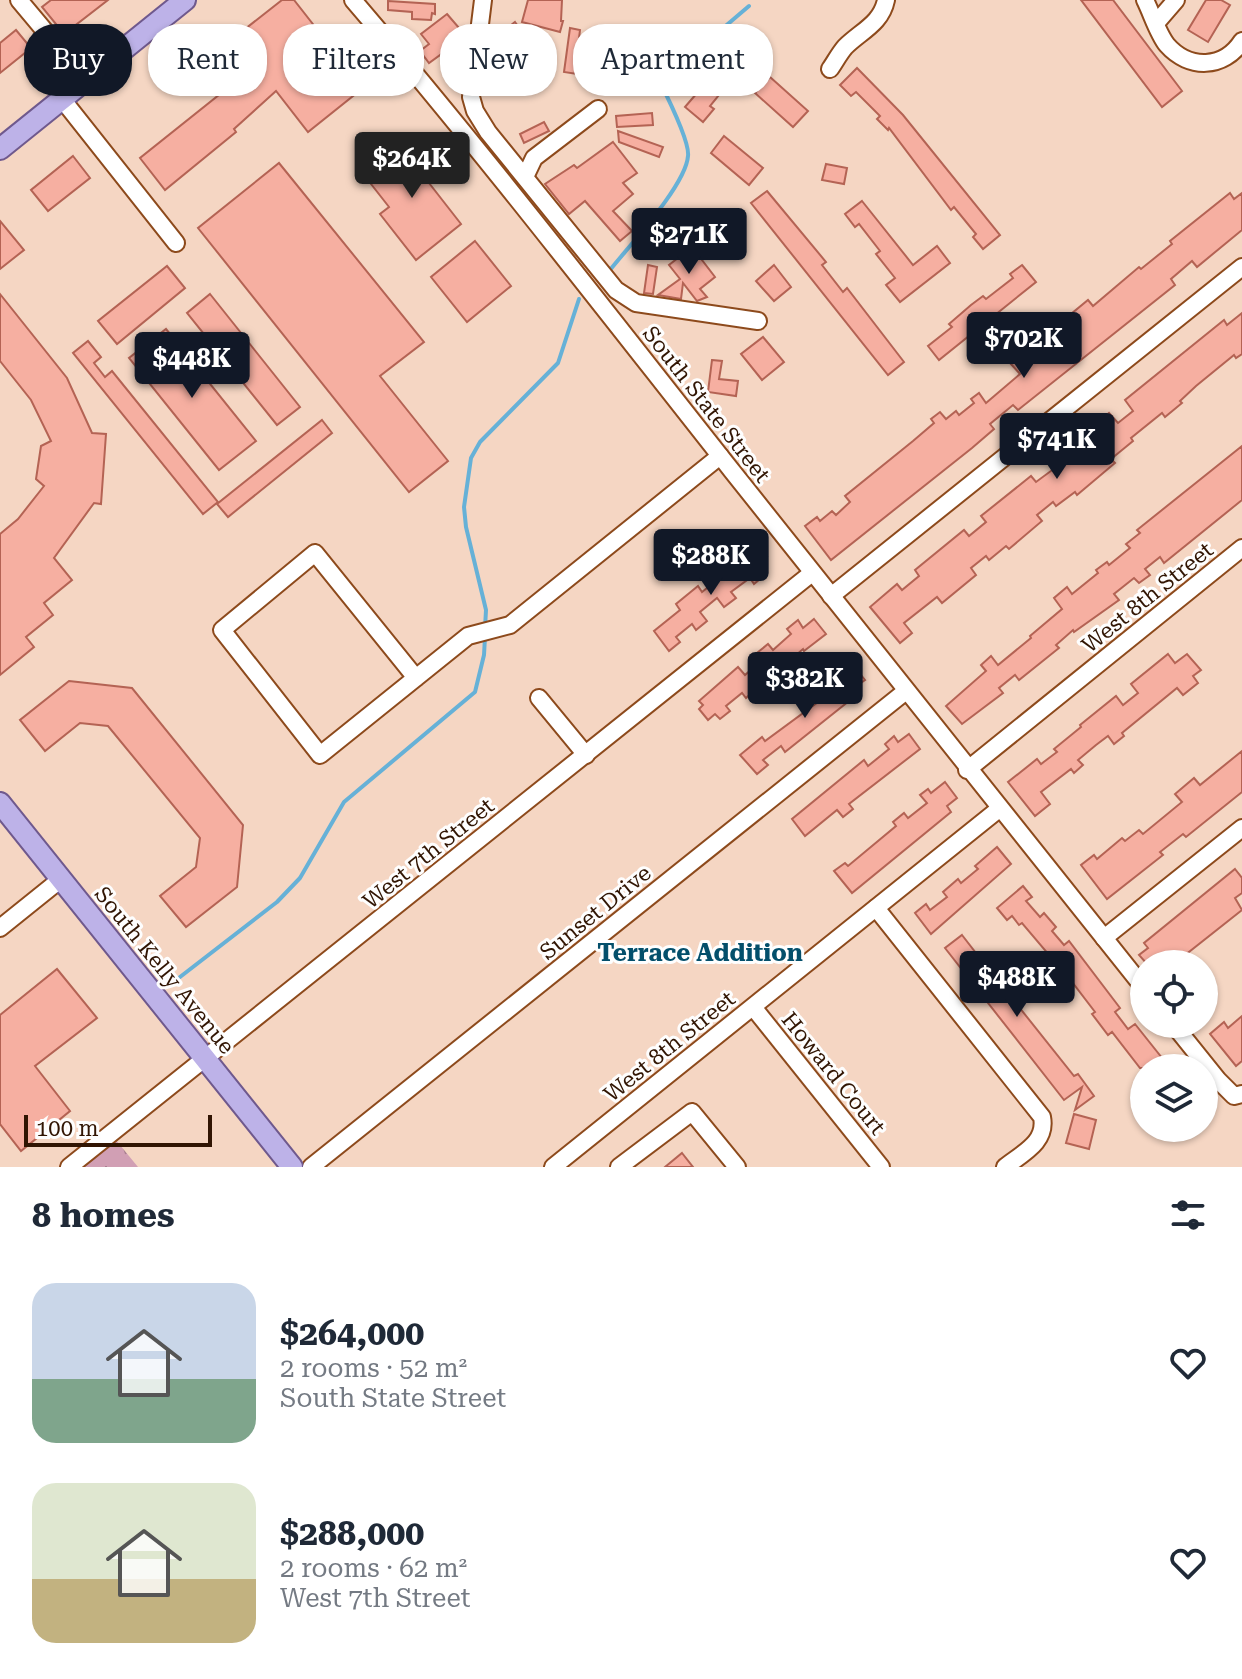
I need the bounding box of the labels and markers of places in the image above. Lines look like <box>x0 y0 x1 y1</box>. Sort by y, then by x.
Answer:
pin: $264K <box>356 132 468 200</box>
pin: $271K <box>633 208 745 276</box>
pin: $702K <box>968 312 1080 380</box>
pin: $448K <box>136 332 248 400</box>
pin: $741K <box>1001 413 1113 481</box>
pin: $288K <box>655 529 767 597</box>
pin: $382K <box>749 652 861 720</box>
pin: $488K <box>961 951 1073 1019</box>

